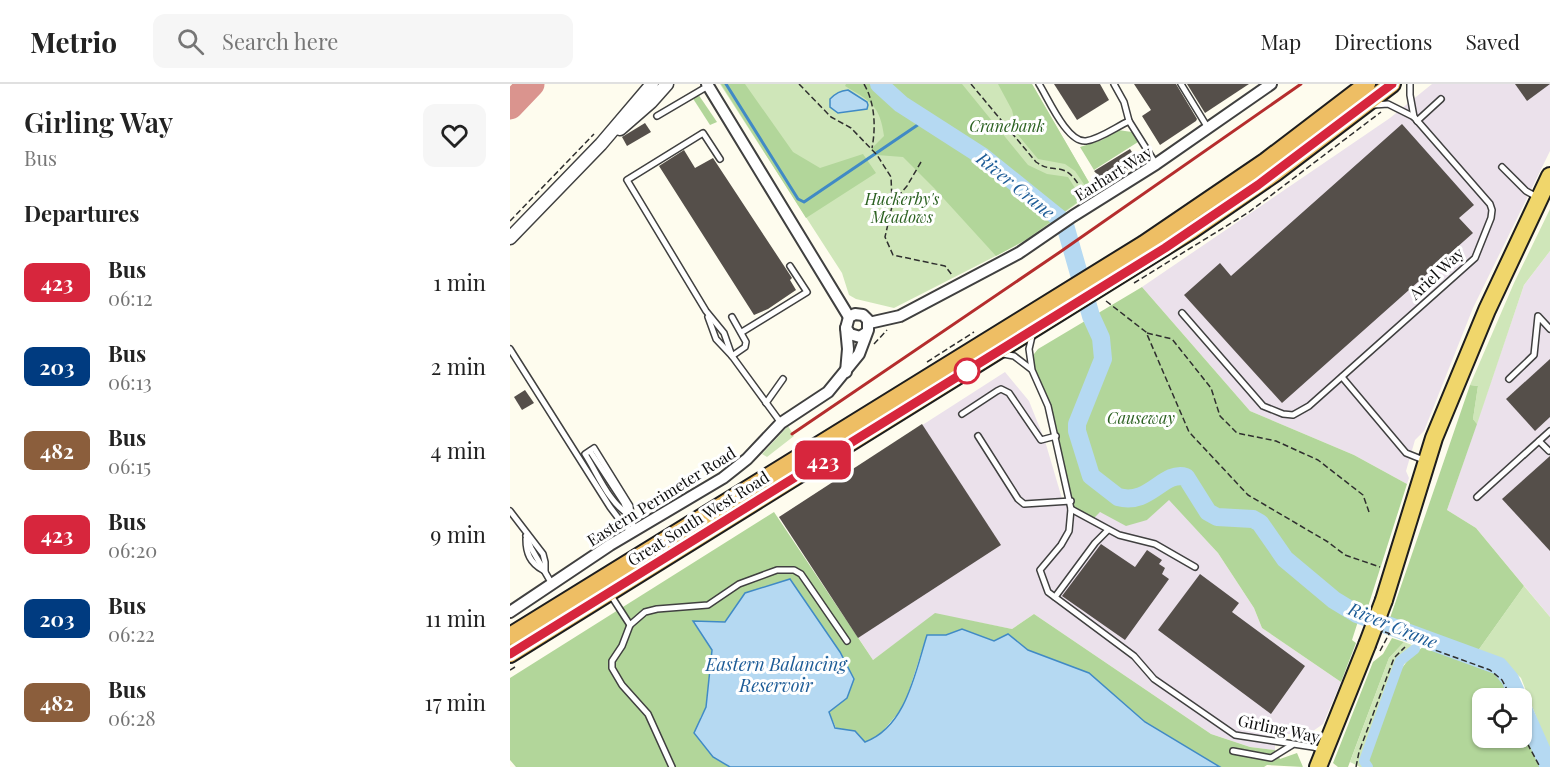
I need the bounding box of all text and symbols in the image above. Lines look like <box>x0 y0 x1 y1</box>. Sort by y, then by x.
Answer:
search box <box>153 14 573 68</box>
text: Metrio <box>30 23 117 60</box>
icon: search <box>174 25 207 58</box>
text: Search here <box>222 26 338 56</box>
text: Map <box>1260 27 1301 55</box>
text: Directions <box>1334 27 1432 55</box>
text: Saved <box>1465 27 1520 55</box>
text: Girling Way <box>24 103 173 140</box>
button: heart <box>423 104 486 167</box>
park label: Cranebank <box>969 115 1045 136</box>
street label: Earhart Way <box>1070 141 1156 205</box>
text: Bus <box>24 144 57 171</box>
water label: River Crane <box>971 146 1060 224</box>
park label: Huckerby's Meadows <box>864 188 939 227</box>
text: Departures <box>24 198 139 228</box>
street label: Ariel Way <box>1403 242 1468 304</box>
text: Bus <box>108 254 146 284</box>
text: 1 min <box>433 267 486 297</box>
text: 423 <box>41 268 73 296</box>
text: 06:12 <box>108 284 153 311</box>
text: Bus <box>108 338 146 368</box>
text: 2 min <box>431 351 486 381</box>
text: 203 <box>40 352 74 380</box>
unlabelled marker <box>954 358 980 384</box>
text: 06:13 <box>108 368 152 395</box>
park label: Causeway <box>1107 407 1175 428</box>
text: Bus <box>108 422 146 452</box>
text: 4 min <box>431 435 486 465</box>
text: 482 <box>40 436 74 464</box>
line badge: 423 <box>788 440 858 479</box>
street label: Eastern Perimeter Road <box>583 442 739 550</box>
text: 423 <box>807 446 839 474</box>
text: 06:15 <box>108 452 151 479</box>
street label: Great South West Road <box>623 466 773 570</box>
text: Bus <box>108 506 146 536</box>
text: 9 min <box>430 519 486 549</box>
text: 423 <box>41 520 73 548</box>
text: 06:20 <box>108 536 157 563</box>
text: Bus <box>108 590 146 620</box>
water label: River Crane <box>1344 596 1441 654</box>
text: 11 min <box>425 603 486 633</box>
text: 203 <box>40 604 74 632</box>
text: 06:22 <box>108 620 155 647</box>
water label: Eastern Balancing Reservoir <box>704 652 848 697</box>
text: Bus <box>108 674 146 704</box>
text: 17 min <box>425 687 486 717</box>
text: 482 <box>40 688 74 716</box>
map controls <box>1472 688 1532 748</box>
button: locate <box>1472 688 1532 748</box>
text: 06:28 <box>108 704 156 731</box>
street label: Girling Way <box>1236 709 1322 747</box>

